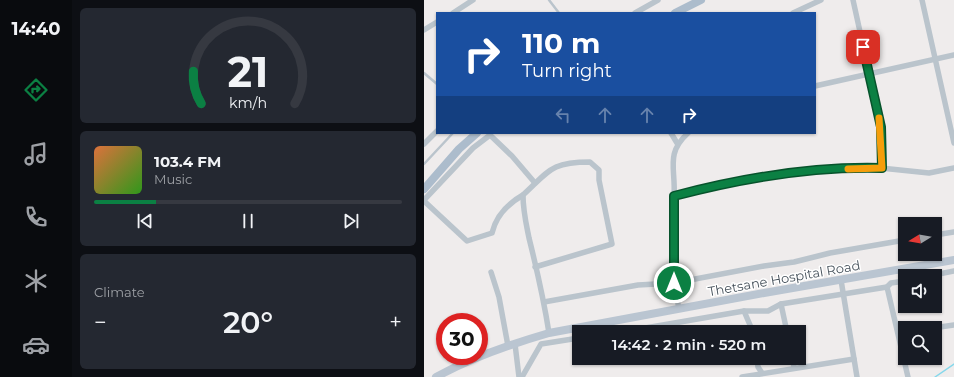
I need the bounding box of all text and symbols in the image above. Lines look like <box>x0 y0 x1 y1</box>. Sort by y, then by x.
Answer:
text: 14:40 <box>12 18 60 40</box>
text: 110 m <box>522 26 600 60</box>
icon: right <box>456 28 508 80</box>
pin <box>846 30 880 64</box>
icon: arrive <box>852 36 874 58</box>
text: 21 <box>228 46 268 96</box>
text: Turn right <box>522 60 612 82</box>
icon: directions <box>22 76 50 104</box>
text: km/h <box>229 93 267 111</box>
icon: left <box>552 104 574 126</box>
icon: ahead <box>594 104 616 126</box>
icon: ahead <box>636 104 658 126</box>
icon: right <box>678 104 700 126</box>
icon: music <box>22 140 50 168</box>
text: 103.4 FM <box>154 152 221 171</box>
text: Music <box>154 171 192 187</box>
icon: phone <box>22 203 50 231</box>
icon: previous <box>134 210 156 232</box>
icon: pause <box>237 210 259 232</box>
icon: next <box>340 210 362 232</box>
north arrow <box>898 217 942 261</box>
map controls <box>898 217 942 365</box>
street label: Thetsane Hospital Road <box>707 257 861 299</box>
position arrow <box>653 262 695 304</box>
icon: climate <box>22 267 50 295</box>
button: sound <box>898 269 942 313</box>
text: Climate <box>94 284 145 300</box>
text: 20° <box>223 304 273 341</box>
text: − <box>94 309 107 336</box>
text: + <box>389 309 402 336</box>
speed limit sign: 30 <box>436 313 488 365</box>
button: search <box>898 321 942 365</box>
icon: car <box>22 331 50 359</box>
text: 14:42 · 2 min · 520 m <box>612 335 766 354</box>

